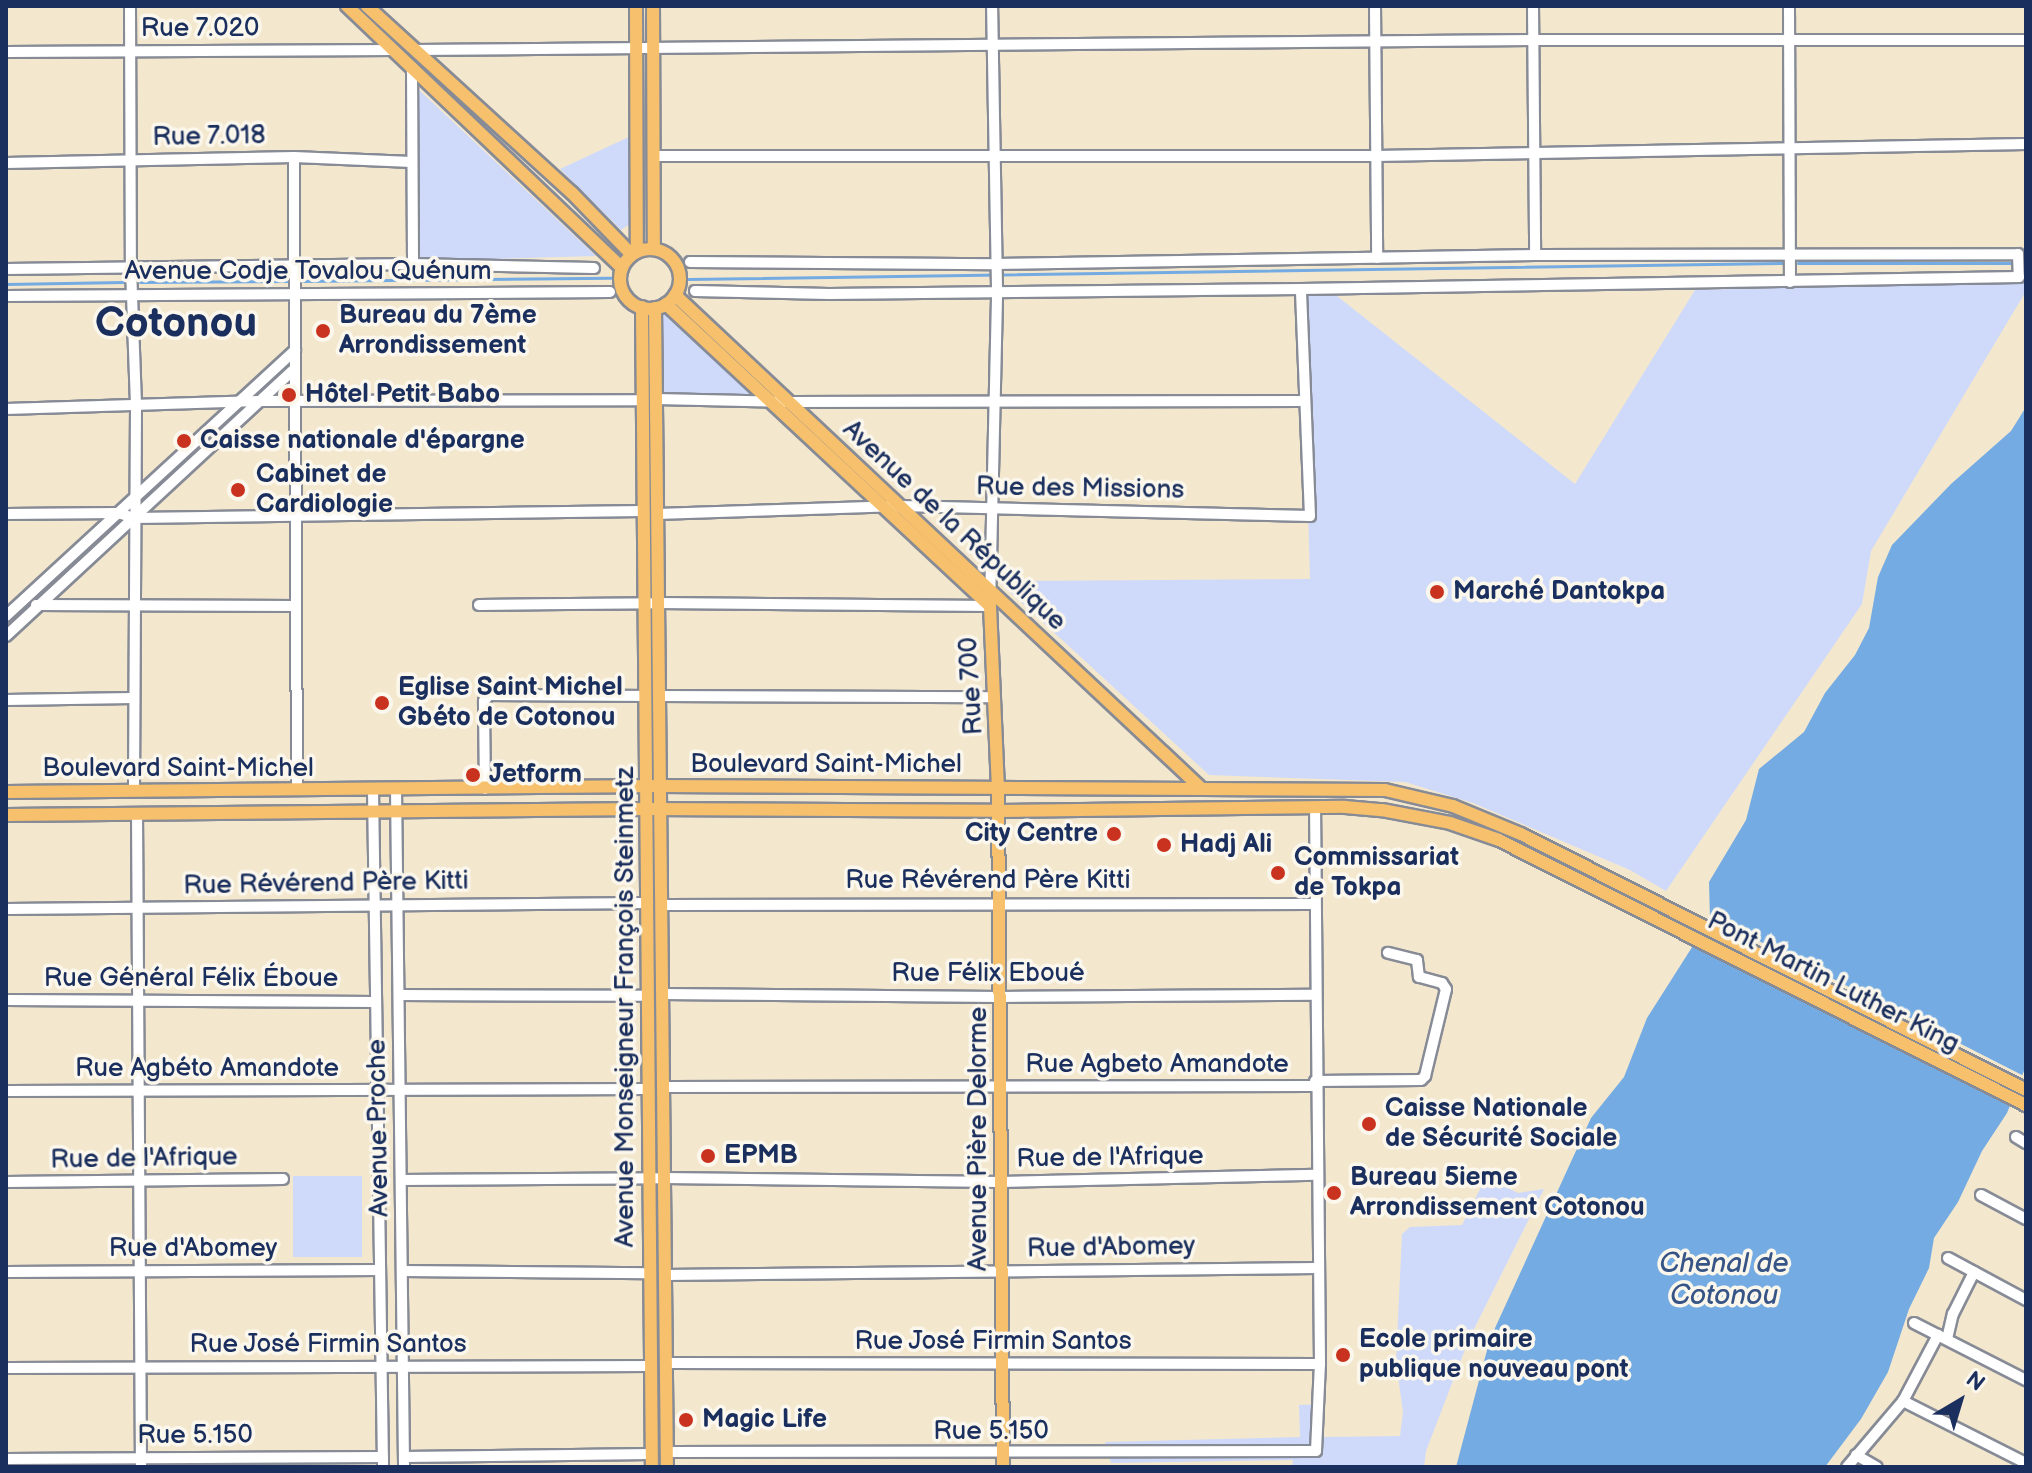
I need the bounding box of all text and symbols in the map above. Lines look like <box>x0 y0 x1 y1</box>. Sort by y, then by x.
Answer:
street label: Rue 7.020 <box>140 13 260 45</box>
street label: Rue 7.018 <box>152 120 266 154</box>
street label: Avenue Codje Tovalou Quénum <box>124 256 492 288</box>
district label: Cotonou <box>95 299 257 349</box>
place label: Bureau du 7ème Arrondissement <box>339 300 537 362</box>
marker: Bureau du 7ème Arrondissement <box>314 322 332 340</box>
place label: Hôtel Petit Babo <box>305 379 500 411</box>
marker: Hôtel Petit Babo <box>280 386 298 404</box>
street label: Avenue de la République <box>836 414 1072 638</box>
place label: Caisse nationale d'épargne <box>200 425 525 457</box>
marker: Caisse nationale d'épargne <box>175 432 193 450</box>
place label: Cabinet de Cardiologie <box>256 459 393 520</box>
street label: Rue des Missions <box>976 472 1184 506</box>
marker: Cabinet de Cardiologie <box>227 479 249 501</box>
place label: Marché Dantokpa <box>1453 576 1665 608</box>
marker: Marché Dantokpa <box>1428 583 1446 601</box>
street label: Rue 700 <box>954 636 990 736</box>
place label: Eglise Saint Michel Gbéto de Cotonou <box>398 672 623 734</box>
marker: Eglise Saint Michel Gbéto de Cotonou <box>373 694 391 712</box>
street label: Boulevard Saint-Michel <box>690 749 962 781</box>
street label: Boulevard Saint-Michel <box>42 753 314 785</box>
place label: Jetform <box>489 759 582 791</box>
marker: Jetform <box>464 766 482 784</box>
street label: Avenue Monseigneur François Steinmetz <box>610 766 642 1248</box>
place label: City Centre <box>964 818 1098 850</box>
marker: City Centre <box>1105 825 1123 843</box>
place label: Hadj Ali <box>1180 829 1272 861</box>
marker: Hadj Ali <box>1155 836 1173 854</box>
place label: Commissariat de Tokpa <box>1294 842 1459 904</box>
marker: Commissariat de Tokpa <box>1269 864 1287 882</box>
street label: Rue Révérend Père Kitti <box>845 865 1131 897</box>
street label: Rue Révérend Père Kitti <box>183 866 469 902</box>
street label: Pont Martin Luther King <box>1702 906 1964 1060</box>
street label: Rue Félix Eboué <box>891 958 1085 990</box>
street label: Rue Général Félix Éboue <box>44 963 338 995</box>
street label: Avenue Pière Delorme <box>963 1007 995 1271</box>
street label: Avenue Proche <box>362 1039 396 1217</box>
street label: Rue Agbeto Amandote <box>1025 1049 1289 1081</box>
street label: Rue Agbéto Amandote <box>75 1053 339 1085</box>
place label: Caisse Nationale de Sécurité Sociale <box>1385 1093 1617 1154</box>
marker: Caisse Nationale de Sécurité Sociale <box>1360 1115 1378 1133</box>
place label: EPMB <box>724 1140 798 1172</box>
street label: Rue de l'Afrique <box>1016 1141 1204 1175</box>
street label: Rue de l'Afrique <box>50 1142 238 1176</box>
marker: EPMB <box>699 1147 717 1165</box>
place label: Bureau 5ieme Arrondissement Cotonou <box>1350 1162 1645 1224</box>
marker: Bureau 5ieme Arrondissement Cotonou <box>1325 1184 1343 1202</box>
street label: Rue d'Abomey <box>1027 1231 1195 1265</box>
street label: Rue d'Abomey <box>109 1233 277 1265</box>
water label: Chenal de Cotonou <box>1659 1247 1789 1313</box>
place label: Ecole primaire publique nouveau pont <box>1359 1324 1628 1386</box>
street label: Rue José Firmin Santos <box>854 1326 1132 1358</box>
street label: Rue José Firmin Santos <box>189 1329 467 1361</box>
marker: Ecole primaire publique nouveau pont <box>1334 1346 1352 1364</box>
north arrow <box>1920 1361 2000 1441</box>
text: N <box>1960 1366 1990 1397</box>
place label: Magic Life <box>702 1404 827 1436</box>
marker: Magic Life <box>677 1411 695 1429</box>
street label: Rue 5.150 <box>933 1416 1049 1448</box>
street label: Rue 5.150 <box>137 1420 253 1452</box>

